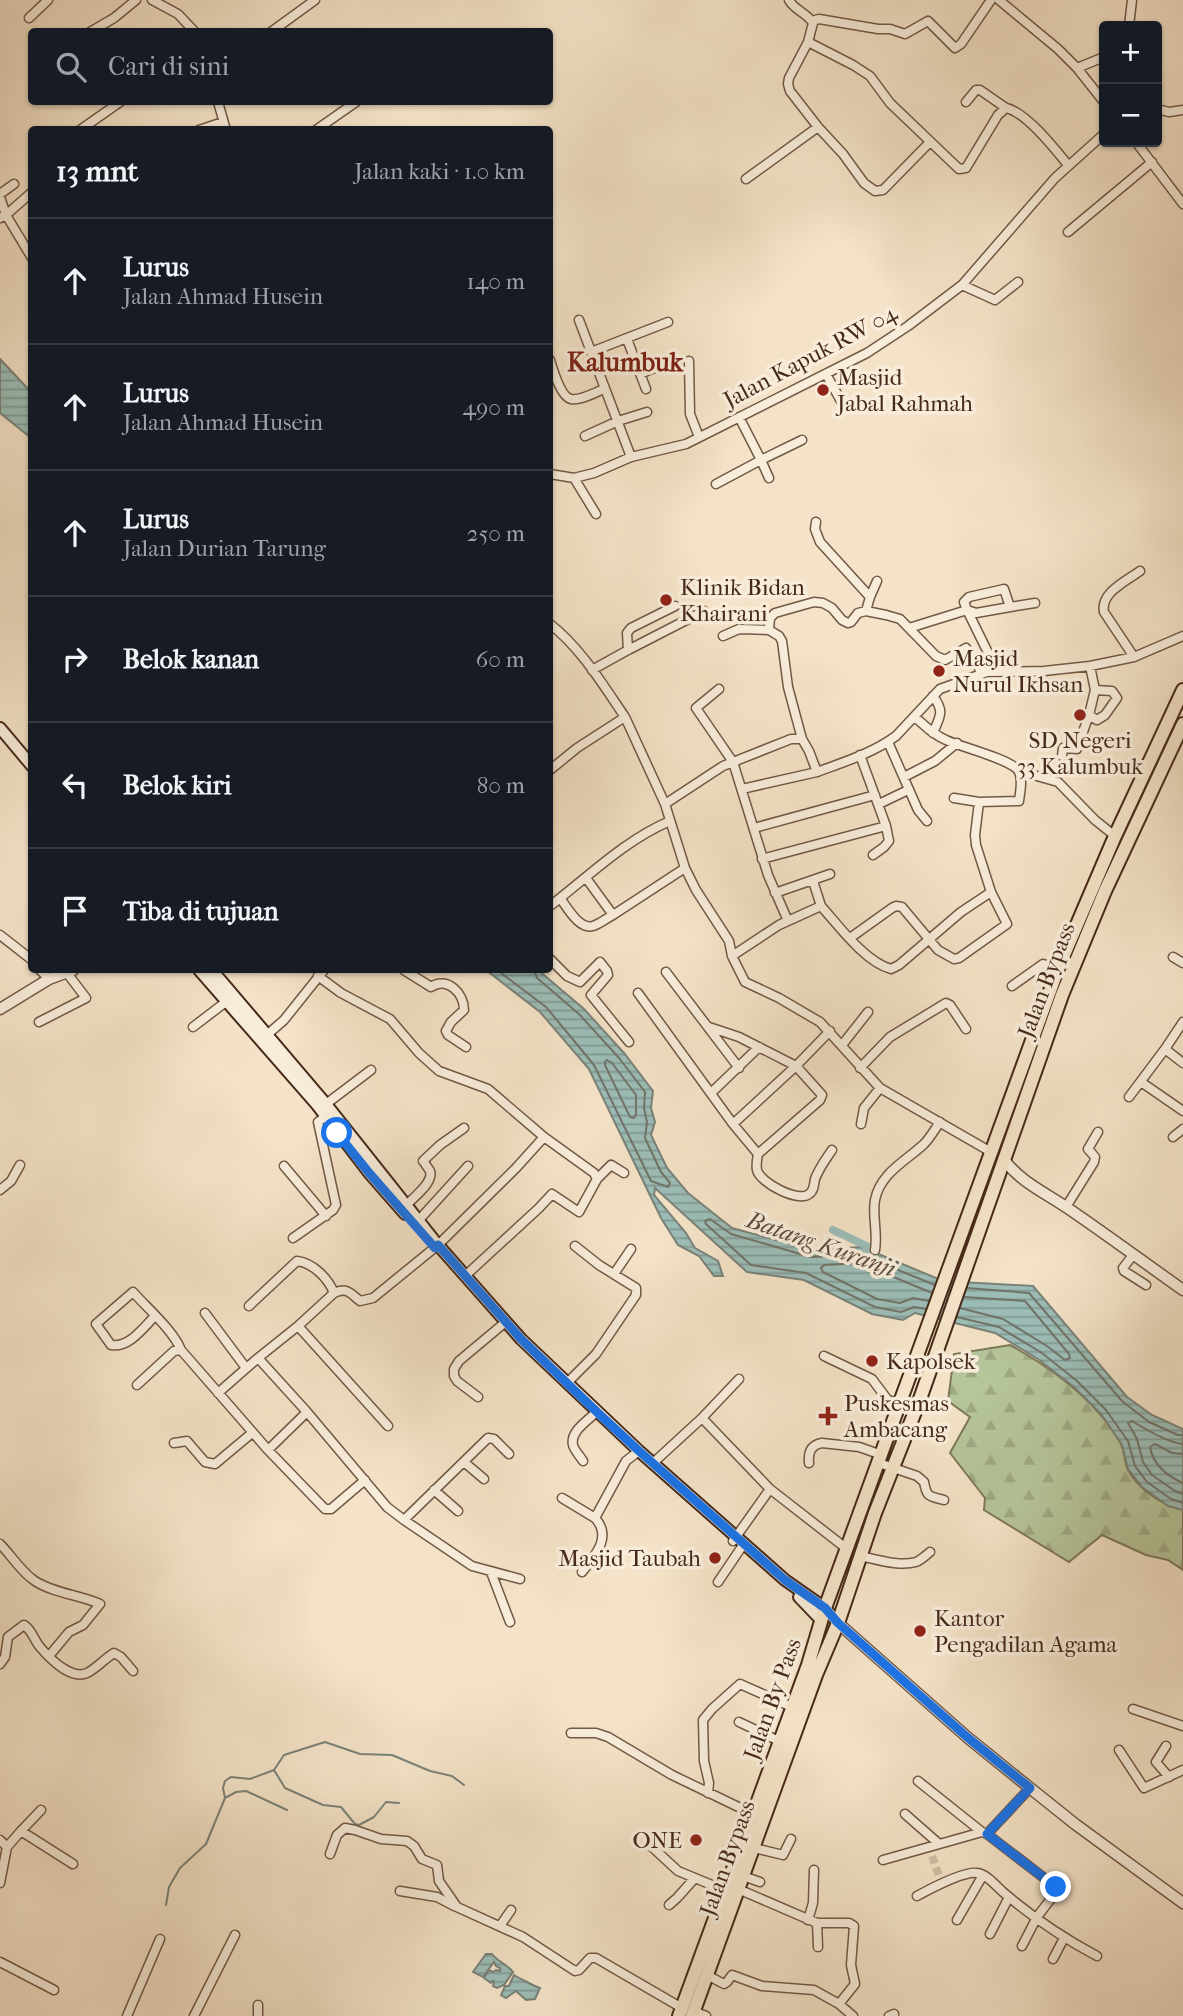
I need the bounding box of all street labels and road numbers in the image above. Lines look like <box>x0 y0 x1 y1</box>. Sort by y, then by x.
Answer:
street label: Jalan Kapuk RW 04 <box>717 299 903 415</box>
street label: Jalan Bypass <box>1011 919 1081 1044</box>
street label: Jalan By Pass <box>737 1635 807 1766</box>
street label: Jalan Bypass <box>693 1797 761 1922</box>

